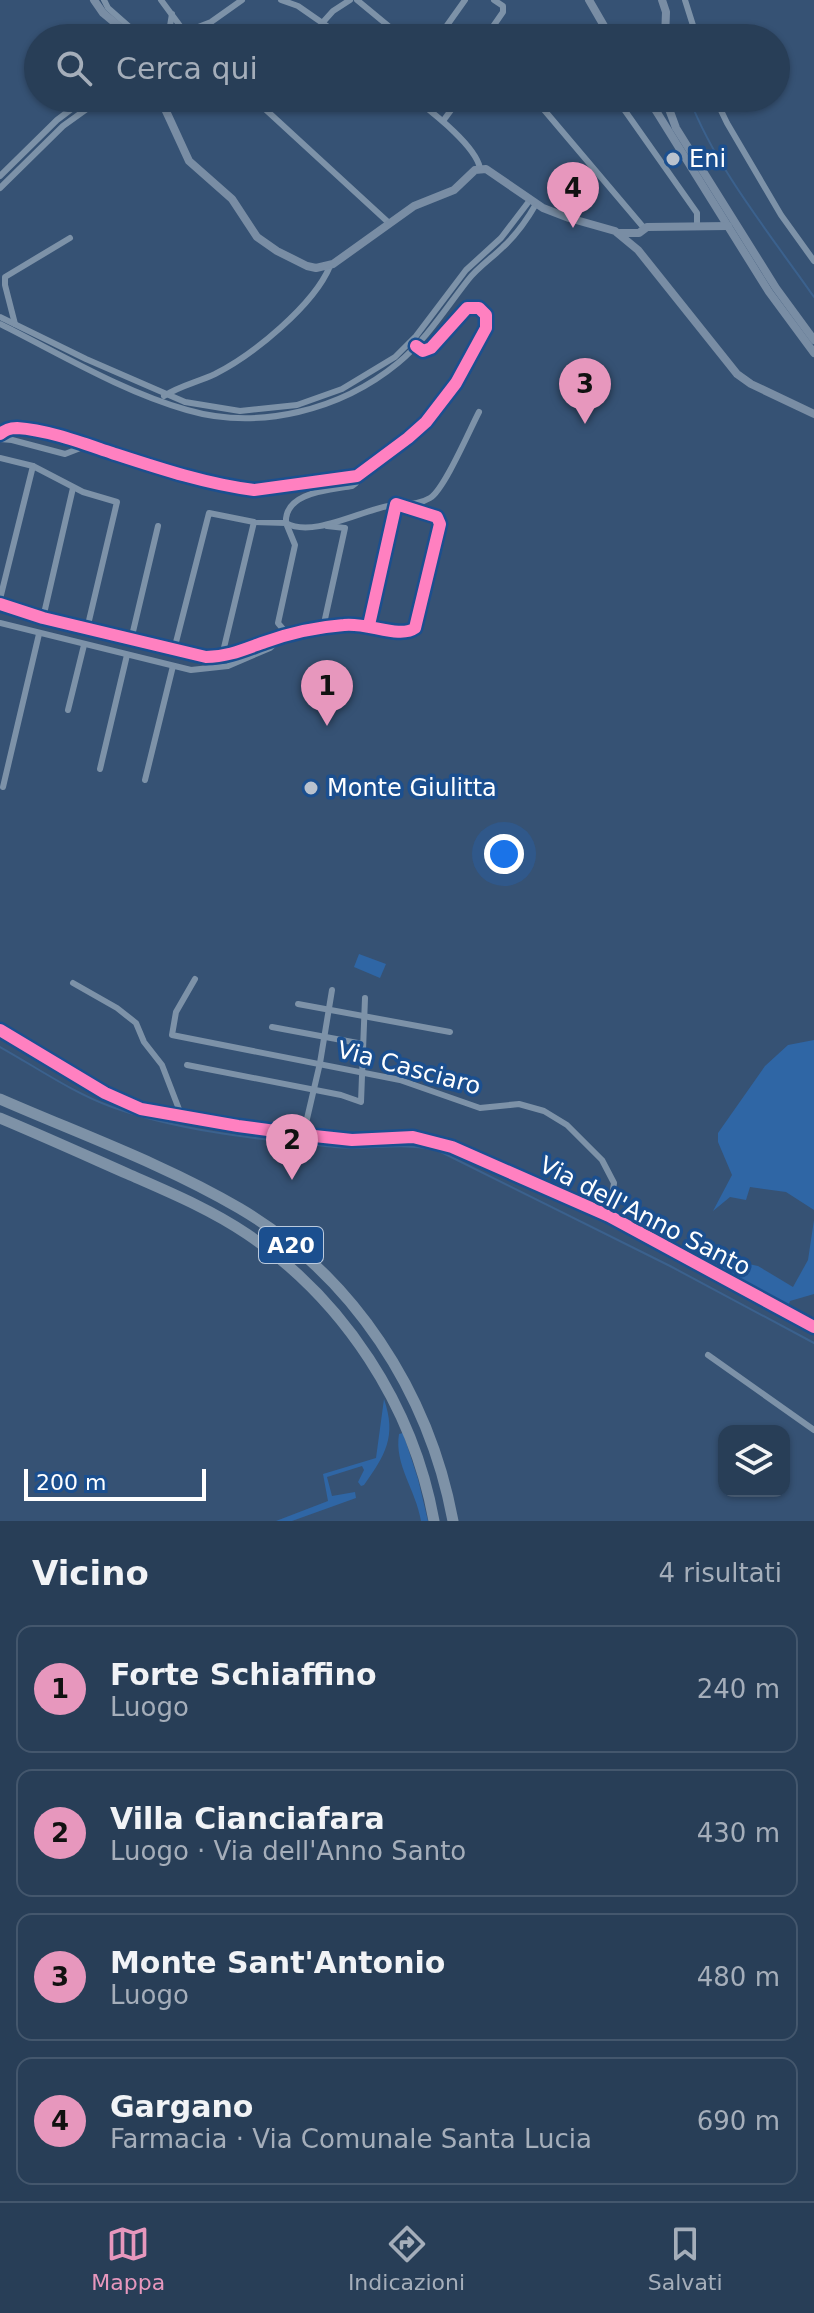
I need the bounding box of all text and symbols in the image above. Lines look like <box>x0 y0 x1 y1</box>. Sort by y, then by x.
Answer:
search box <box>24 24 790 112</box>
icon: search <box>52 46 96 90</box>
text: Cerca qui <box>116 51 258 86</box>
place label: Eni <box>689 145 726 173</box>
marker: Eni <box>664 150 682 168</box>
pin: 4 <box>547 162 599 228</box>
pin: 3 <box>559 358 611 424</box>
pin: 1 <box>301 660 353 726</box>
place label: Monte Giulitta <box>327 774 497 802</box>
marker: Monte Giulitta <box>302 779 320 797</box>
your location <box>484 834 524 874</box>
street label: Via Casciaro <box>334 1035 484 1101</box>
pin: 2 <box>266 1114 318 1180</box>
street label: Via dell'Anno Santo <box>535 1151 755 1281</box>
road number: A20 <box>259 1227 323 1263</box>
map controls <box>718 1425 790 1497</box>
button: layers <box>718 1425 790 1497</box>
scale bar <box>24 1465 206 1501</box>
text: 200 m <box>36 1470 106 1495</box>
text: Vicino <box>32 1553 149 1593</box>
text: 4 risultati <box>658 1558 782 1588</box>
text: Forte Schiaffino <box>110 1657 377 1692</box>
text: 1 <box>51 1674 69 1704</box>
text: 240 m <box>697 1674 780 1704</box>
text: Luogo <box>110 1692 189 1722</box>
text: Villa Cianciafara <box>110 1801 385 1836</box>
text: 2 <box>51 1818 69 1848</box>
text: 430 m <box>697 1818 780 1848</box>
text: Luogo · Via dell'Anno Santo <box>110 1836 466 1866</box>
text: Monte Sant'Antonio <box>110 1945 445 1980</box>
text: 3 <box>51 1962 69 1992</box>
text: 480 m <box>697 1962 780 1992</box>
text: Luogo <box>110 1980 189 2010</box>
text: Gargano <box>110 2089 253 2124</box>
text: 4 <box>51 2106 69 2136</box>
text: 690 m <box>697 2106 780 2136</box>
text: Farmacia · Via Comunale Santa Lucia <box>110 2124 592 2154</box>
tab: Mappa <box>91 2222 165 2295</box>
tab: Indicazioni <box>348 2222 465 2295</box>
tab: Salvati <box>648 2222 723 2295</box>

